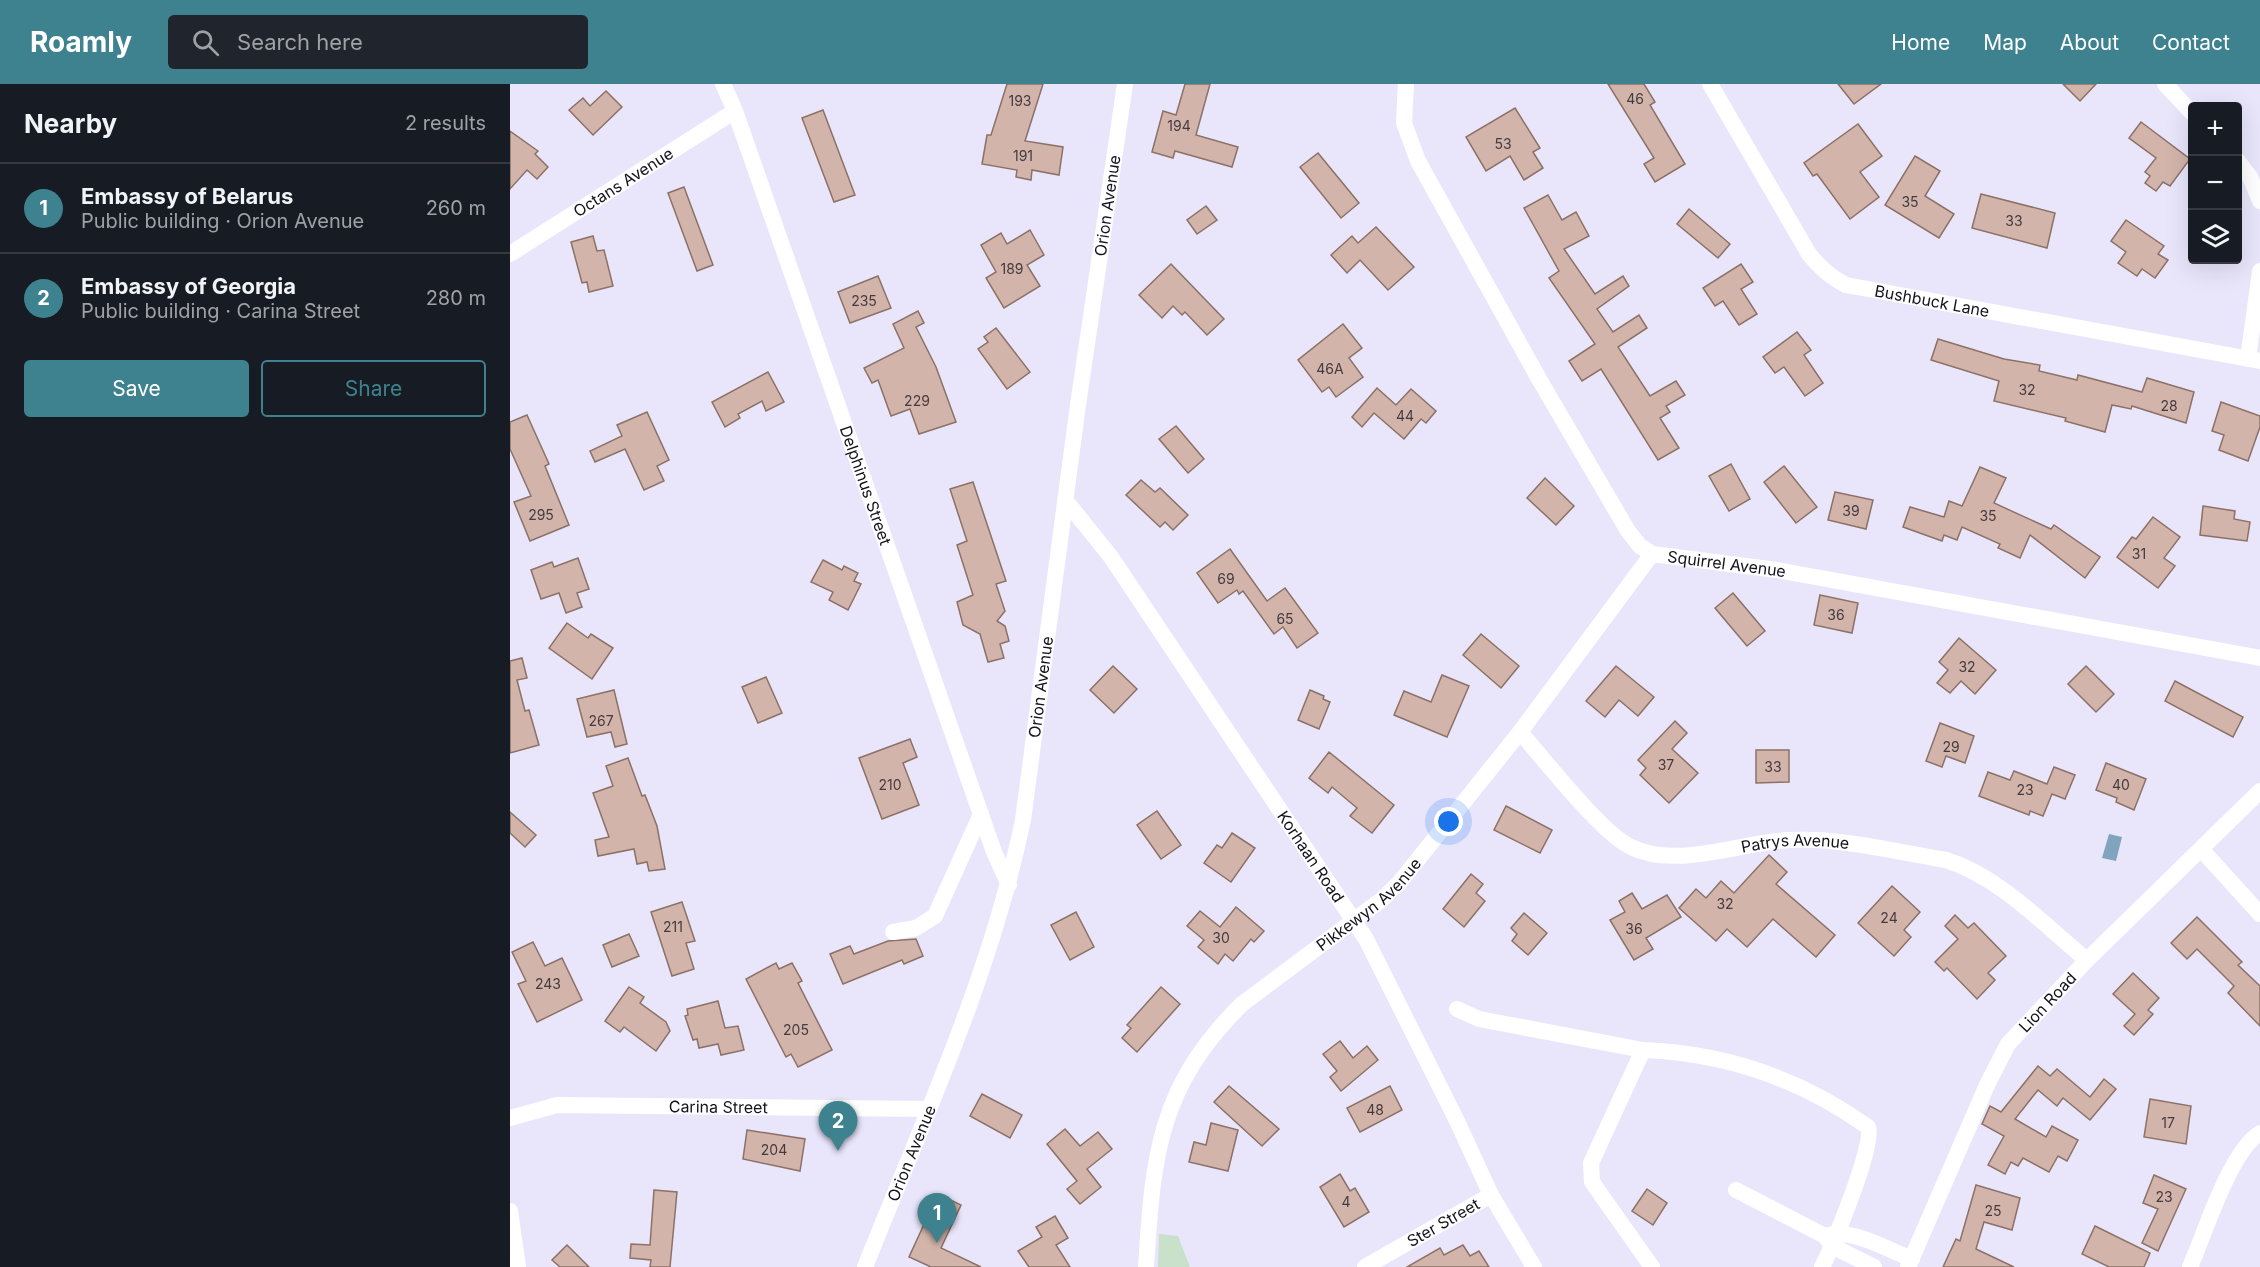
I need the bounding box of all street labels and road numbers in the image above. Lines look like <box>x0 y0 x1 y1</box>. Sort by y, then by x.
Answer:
street label: Octans Avenue <box>569 143 677 221</box>
street label: Orion Avenue <box>1090 154 1125 258</box>
street label: Bushbuck Lane <box>1873 280 1991 321</box>
street label: Delphinus Street <box>836 423 896 548</box>
street label: Squirrel Avenue <box>1666 546 1788 581</box>
street label: Orion Avenue <box>1024 635 1057 739</box>
street label: Korhaan Road <box>1273 807 1349 906</box>
street label: Patrys Avenue <box>1739 830 1850 857</box>
street label: Pikkewyn Avenue <box>1312 854 1425 955</box>
street label: Lion Road <box>2014 968 2080 1036</box>
street label: Carina Street <box>669 1096 768 1117</box>
street label: Orion Avenue <box>883 1102 940 1204</box>
street label: Ster Street <box>1403 1194 1483 1251</box>

